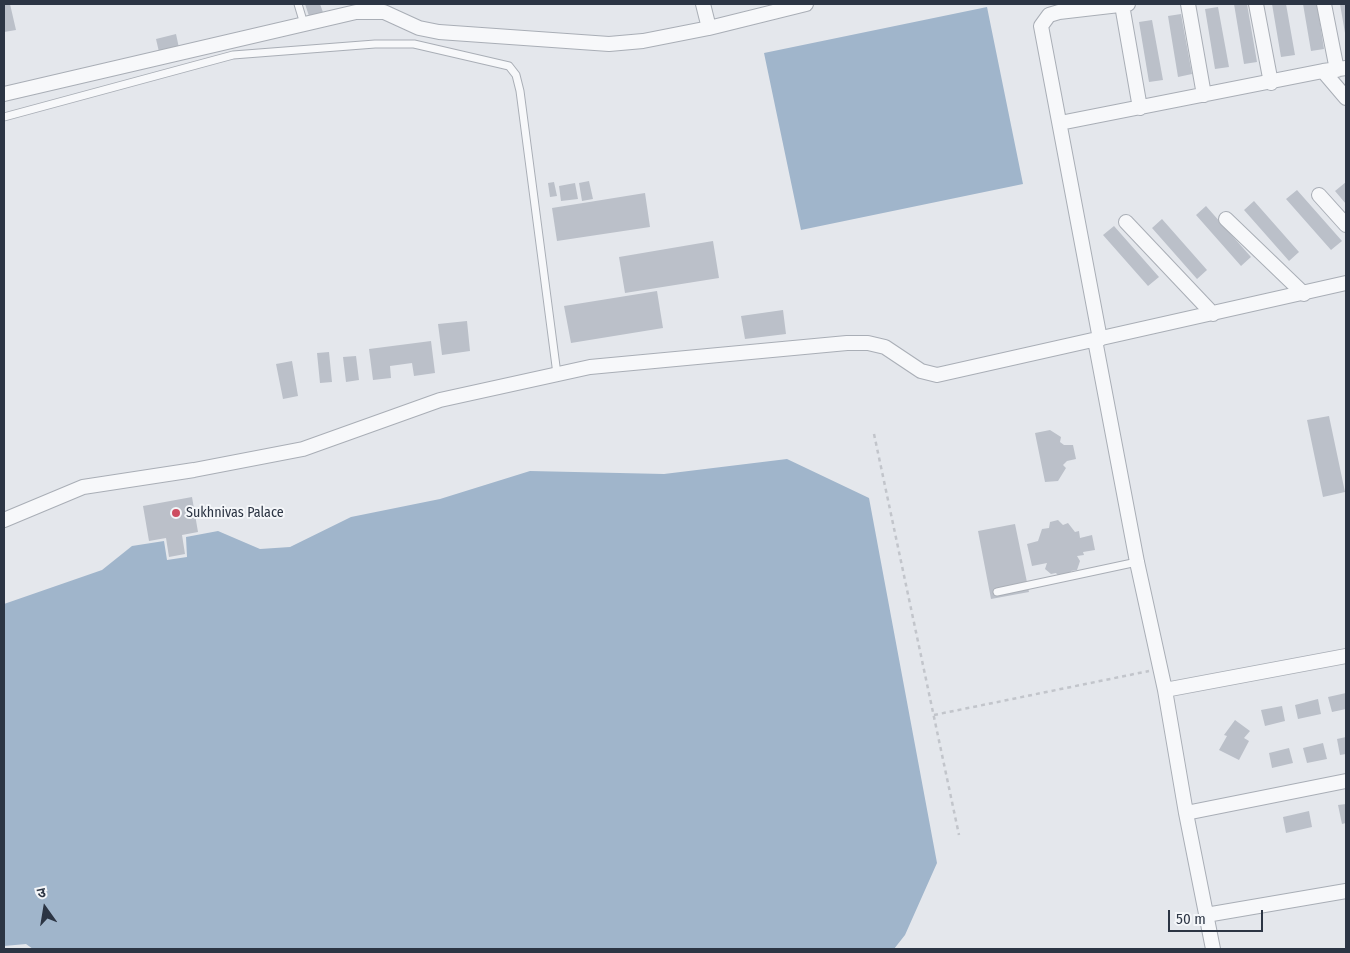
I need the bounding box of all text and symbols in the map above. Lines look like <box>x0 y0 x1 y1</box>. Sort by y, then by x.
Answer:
place label: Sukhnivas Palace <box>186 505 284 521</box>
marker: Sukhnivas Palace <box>170 507 182 519</box>
north arrow <box>20 883 70 933</box>
text: उ <box>36 884 47 902</box>
scale bar <box>1170 900 1265 932</box>
text: 50 m <box>1176 910 1206 928</box>

